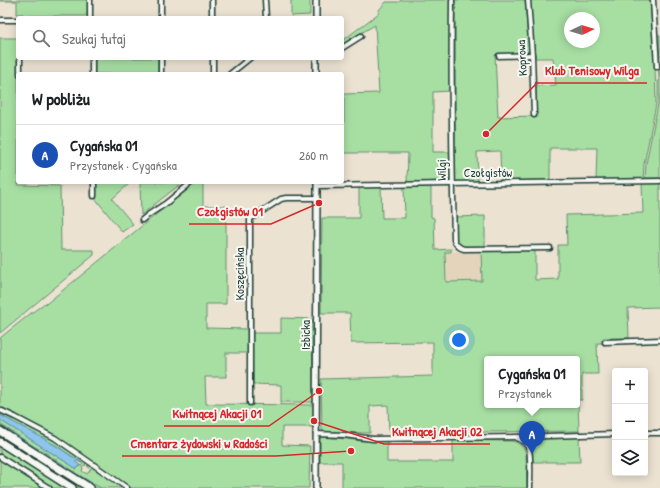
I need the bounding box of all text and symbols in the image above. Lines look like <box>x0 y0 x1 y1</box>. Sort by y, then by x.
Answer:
north arrow <box>564 12 600 48</box>
search box <box>16 16 344 60</box>
icon: search <box>30 27 52 49</box>
text: Szukaj tutaj <box>62 28 126 49</box>
street label: Koprowa <box>512 39 531 76</box>
callout: Klub Tenisowy Wilga <box>537 58 647 83</box>
text: Klub Tenisowy Wilga <box>545 61 640 80</box>
text: W pobliżu <box>32 87 90 110</box>
text: Cygańska 01 <box>70 135 137 156</box>
text: A <box>42 146 48 164</box>
text: 260 m <box>299 146 328 164</box>
text: Przystanek · Cygańska <box>70 156 177 174</box>
street label: Wilgi <box>433 159 450 181</box>
street label: Czołgistów <box>464 164 513 181</box>
callout: Czołgistów 01 <box>189 199 271 224</box>
text: Czołgistów 01 <box>197 202 263 221</box>
street label: Koszęcińska <box>231 247 248 300</box>
street label: Izbicka <box>297 320 314 350</box>
your location <box>449 330 469 350</box>
popup <box>484 356 580 408</box>
text: Cygańska 01 <box>498 363 566 384</box>
map controls <box>612 368 648 476</box>
button: + <box>612 368 648 404</box>
text: Przystanek <box>498 384 552 402</box>
callout: Kwitnącej Akacji 01 <box>164 401 269 426</box>
text: Kwitnącej Akacji 01 <box>173 404 262 422</box>
button: − <box>612 404 648 440</box>
callout: Kwitnącej Akacji 02 <box>384 419 490 444</box>
pin: A <box>519 421 545 454</box>
text: Kwitnącej Akacji 02 <box>392 422 483 440</box>
callout: Cmentarz żydowski w Radości <box>122 431 276 456</box>
text: Cmentarz żydowski w Radości <box>130 434 268 453</box>
button: layers <box>612 440 648 476</box>

